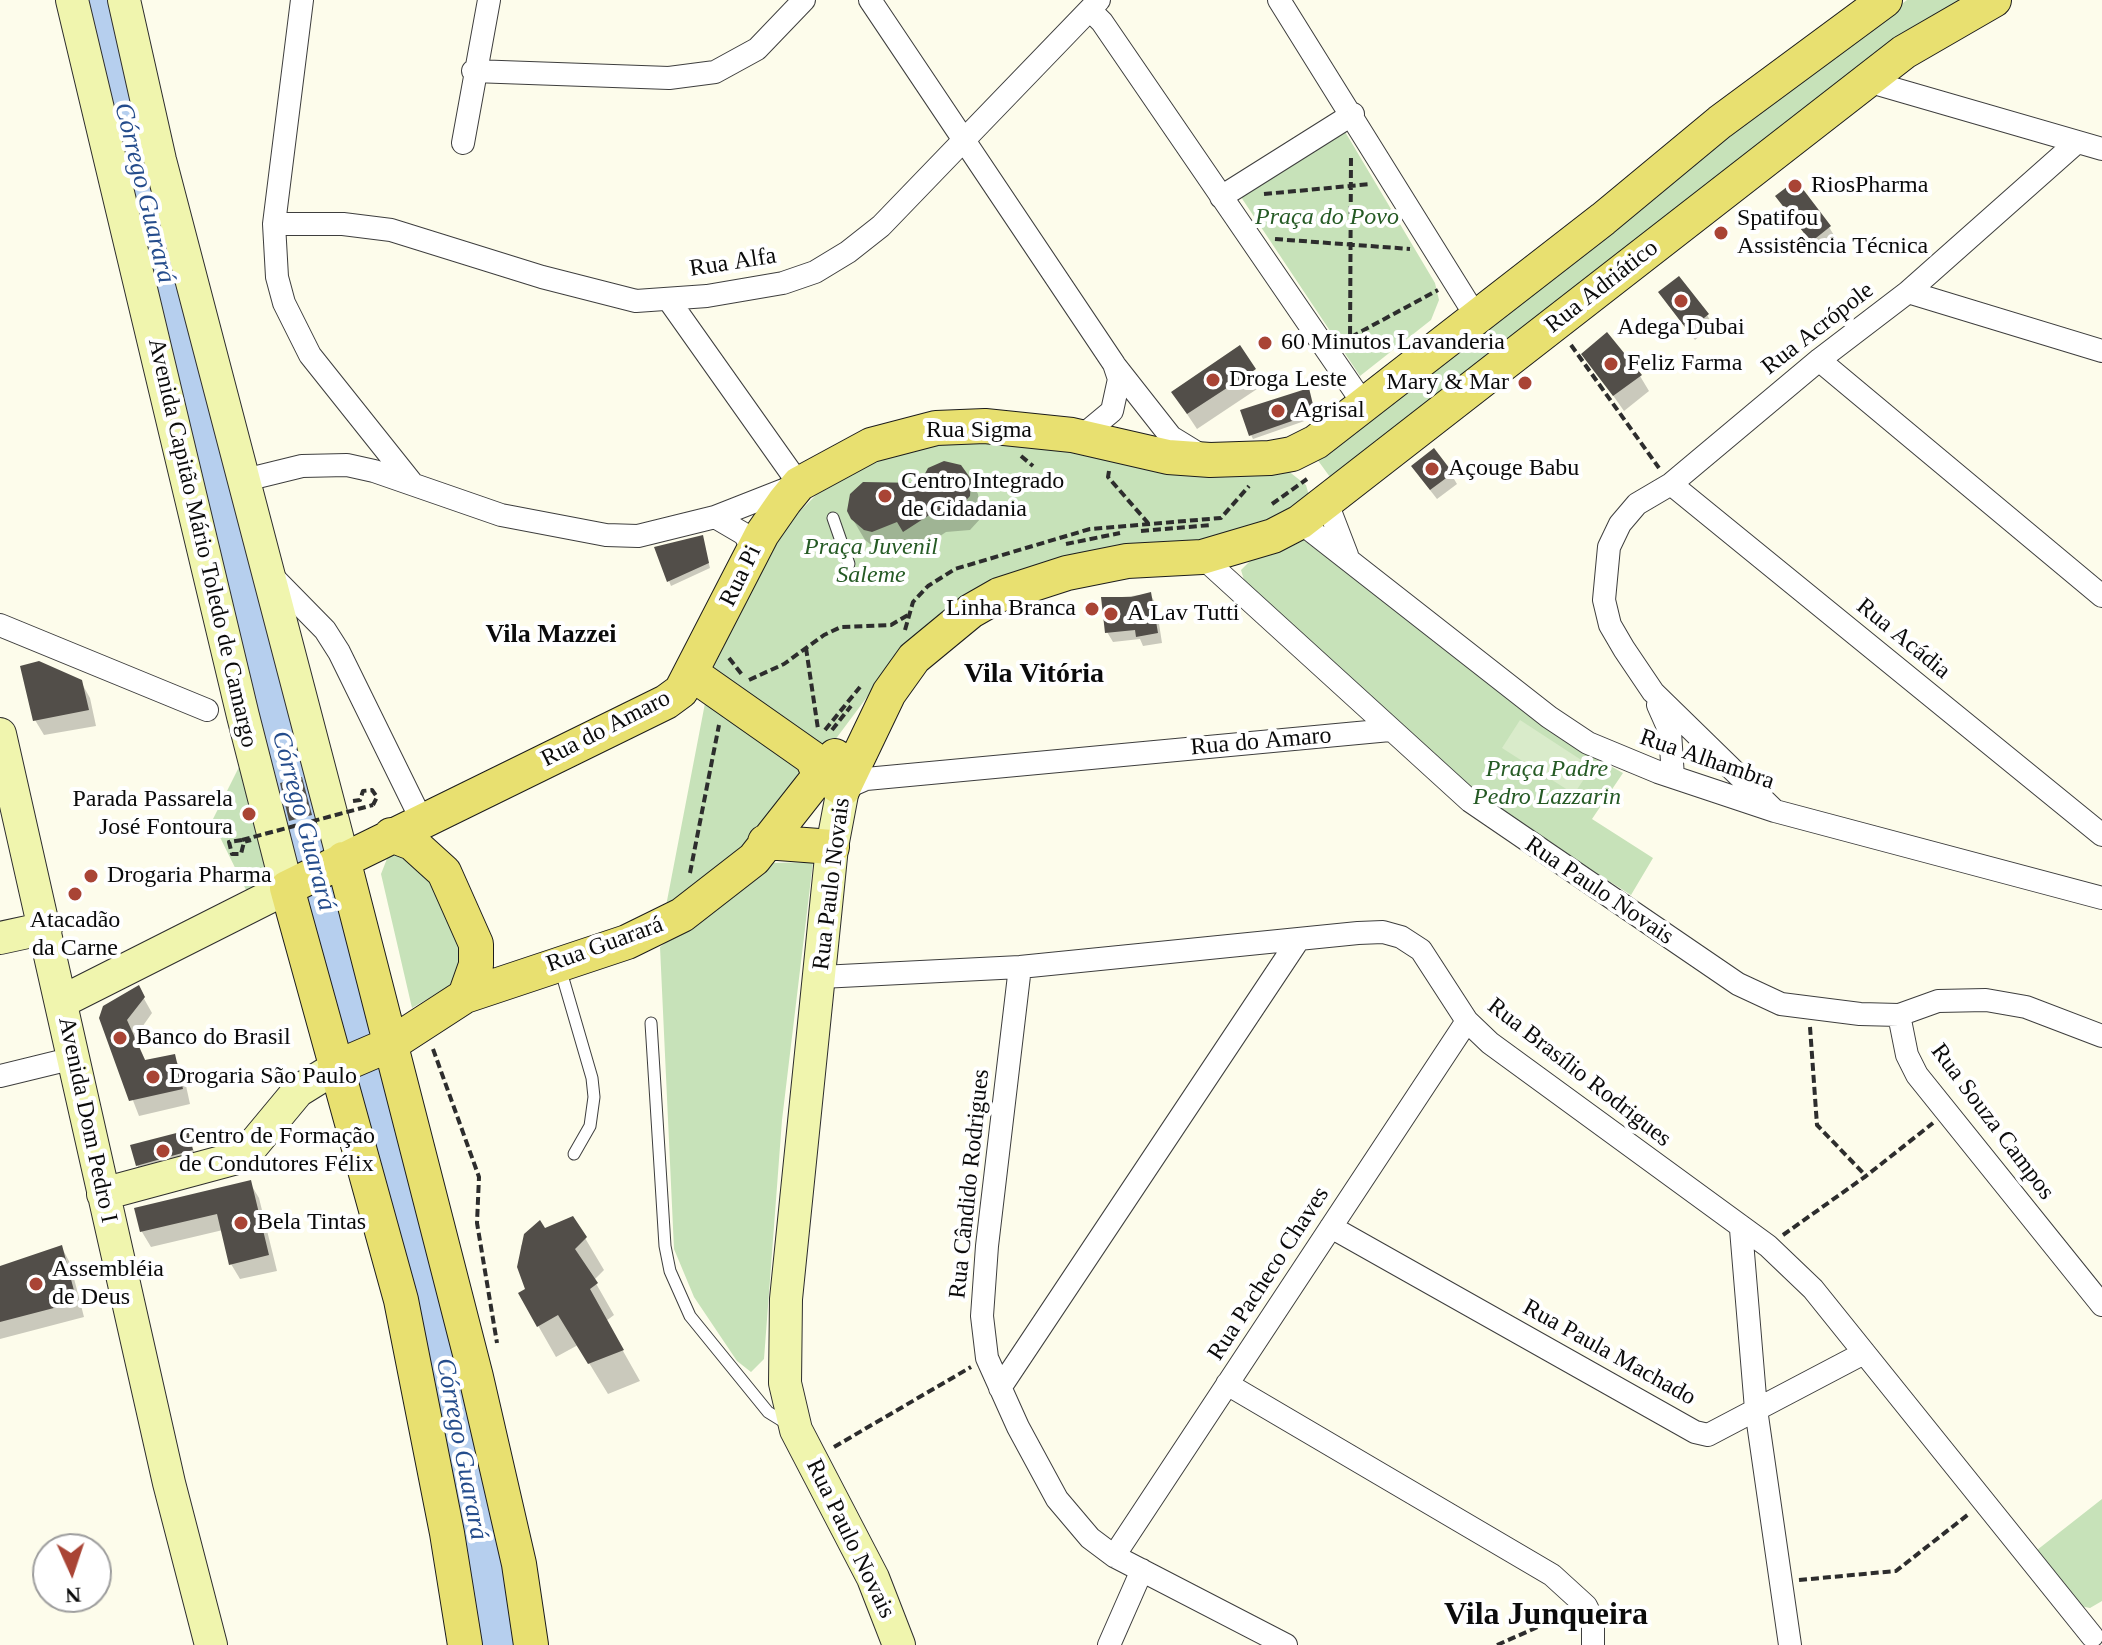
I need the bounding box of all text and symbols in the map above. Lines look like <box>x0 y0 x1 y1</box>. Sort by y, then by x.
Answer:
water label: Córrego Guarará <box>107 100 181 286</box>
place label: RiosPharma <box>1811 172 1928 200</box>
marker: RiosPharma <box>1786 177 1804 195</box>
park label: Praça do Povo <box>1255 204 1399 232</box>
place label: Spatifou Assistência Técnica <box>1737 205 1928 261</box>
marker: Spatifou Assistência Técnica <box>1712 224 1730 242</box>
street label: Rua Adriático <box>1540 234 1664 340</box>
street label: Rua Alfa <box>688 242 778 284</box>
street label: Rua Acrópole <box>1756 276 1880 382</box>
marker: Adega Dubai <box>1672 292 1690 310</box>
place label: Adega Dubai <box>1617 314 1745 342</box>
place label: 60 Minutos Lavanderia <box>1281 329 1505 357</box>
marker: 60 Minutos Lavanderia <box>1256 334 1274 352</box>
street label: Avenida Capitão Mário Toledo de Camargo <box>141 335 263 751</box>
place label: Feliz Farma <box>1627 350 1742 378</box>
marker: Feliz Farma <box>1602 355 1620 373</box>
place label: Droga Leste <box>1229 366 1347 394</box>
place label: Mary & Mar <box>1386 369 1509 397</box>
marker: Droga Leste <box>1204 371 1222 389</box>
marker: Mary & Mar <box>1516 374 1534 392</box>
place label: Agrisal <box>1294 397 1365 425</box>
marker: Agrisal <box>1269 402 1287 420</box>
street label: Rua Sigma <box>926 417 1032 445</box>
place label: Açouge Babu <box>1448 455 1579 483</box>
marker: Açouge Babu <box>1423 460 1441 478</box>
place label: Centro Integrado de Cidadania <box>901 468 1064 524</box>
marker: Centro Integrado de Cidadania <box>876 487 894 505</box>
park label: Praça Juvenil Saleme <box>804 534 938 590</box>
street label: Rua Pi <box>714 541 768 611</box>
street label: Rua Acádia <box>1850 592 1956 686</box>
place label: Linha Branca <box>946 595 1076 623</box>
marker: Linha Branca <box>1083 600 1101 618</box>
place label: A Lav Tutti <box>1127 600 1239 628</box>
marker: A Lav Tutti <box>1102 605 1120 623</box>
district label: Vila Mazzei <box>485 619 617 651</box>
district label: Vila Vitória <box>964 658 1104 692</box>
street label: Rua do Amaro <box>537 684 675 774</box>
street label: Rua do Amaro <box>1189 721 1333 763</box>
street label: Rua Alhambra <box>1636 723 1778 797</box>
water label: Córrego Guarará <box>264 728 342 914</box>
park label: Praça Padre Pedro Lazzarin <box>1473 756 1621 812</box>
place label: Parada Passarela José Fontoura <box>72 786 233 842</box>
street label: Rua Paulo Novais <box>807 796 857 972</box>
marker: Parada Passarela José Fontoura <box>240 805 258 823</box>
street label: Rua Paulo Novais <box>1519 831 1679 951</box>
place label: Drogaria Pharma <box>107 862 272 890</box>
marker: Drogaria Pharma <box>82 867 100 885</box>
marker: Atacadão da Carne <box>66 885 84 903</box>
place label: Atacadão da Carne <box>30 907 120 963</box>
street label: Rua Guarará <box>543 911 667 979</box>
street label: Rua Brasílio Rodrigues <box>1481 992 1677 1154</box>
street label: Avenida Dom Pedro I <box>51 1015 123 1225</box>
place label: Banco do Brasil <box>136 1024 291 1052</box>
marker: Banco do Brasil <box>111 1029 129 1047</box>
street label: Rua Souza Campos <box>1924 1038 2060 1206</box>
place label: Drogaria São Paulo <box>169 1063 357 1091</box>
marker: Drogaria São Paulo <box>144 1068 162 1086</box>
street label: Rua Cândido Rodrigues <box>944 1068 996 1300</box>
place label: Centro de Formação de Condutores Félix <box>179 1123 375 1179</box>
marker: Centro de Formação de Condutores Félix <box>154 1142 172 1160</box>
street label: Rua Pacheco Chaves <box>1202 1182 1336 1366</box>
place label: Bela Tintas <box>257 1209 366 1237</box>
marker: Bela Tintas <box>232 1214 250 1232</box>
place label: Assembléia de Deus <box>52 1256 164 1312</box>
marker: Assembléia de Deus <box>27 1275 45 1293</box>
street label: Rua Paula Machado <box>1517 1294 1701 1412</box>
water label: Córrego Guarará <box>428 1355 494 1543</box>
street label: Rua Paulo Novais <box>799 1455 901 1623</box>
north arrow <box>32 1533 112 1613</box>
text: N <box>65 1583 82 1608</box>
district label: Vila Junqueira <box>1444 1597 1648 1635</box>

